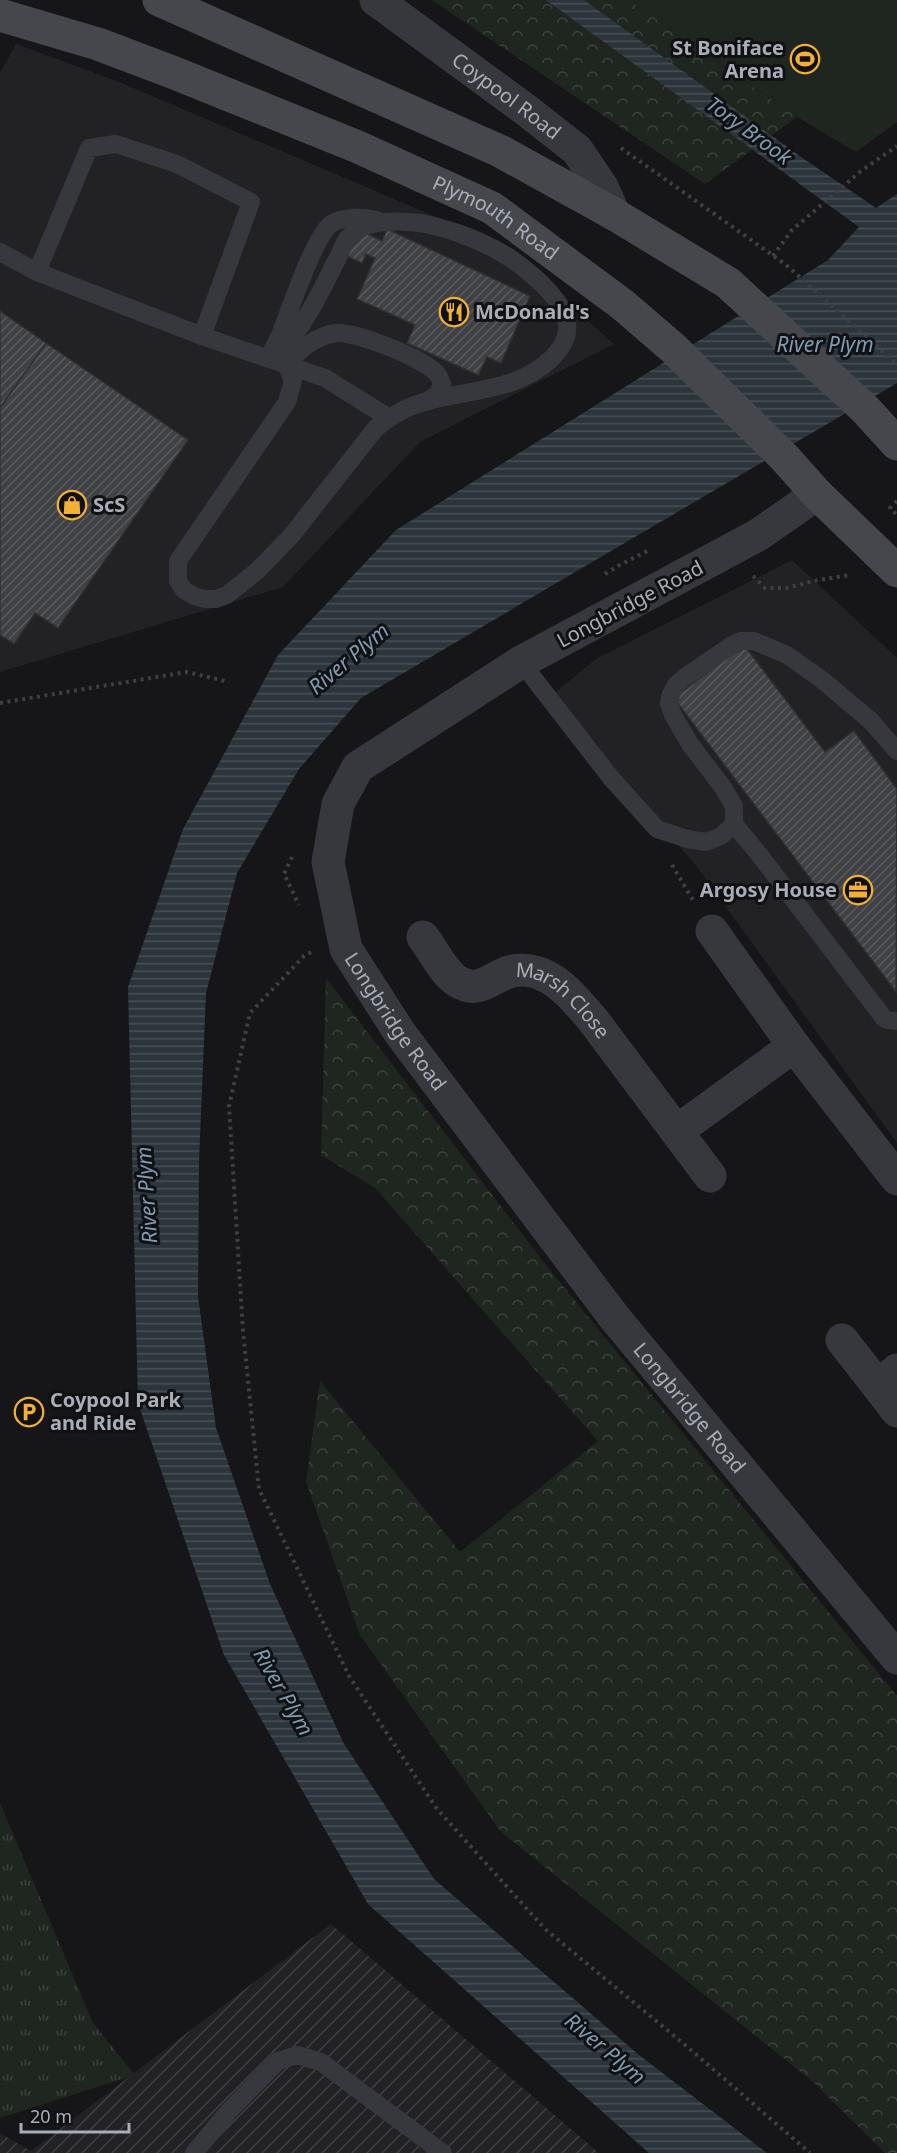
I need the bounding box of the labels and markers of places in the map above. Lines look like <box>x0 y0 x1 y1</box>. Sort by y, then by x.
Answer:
place label: St Boniface Arena <box>672 34 784 84</box>
sports icon: St Boniface Arena <box>789 43 821 75</box>
restaurant icon: McDonald's <box>438 296 470 328</box>
place label: McDonald's <box>475 298 590 325</box>
shop icon: ScS <box>56 489 88 521</box>
place label: ScS <box>93 491 125 518</box>
office icon: Argosy House <box>842 874 874 906</box>
place label: Argosy House <box>700 876 837 903</box>
place label: Coypool Park and Ride <box>50 1386 181 1436</box>
parking icon: Coypool Park and Ride <box>13 1396 45 1428</box>

